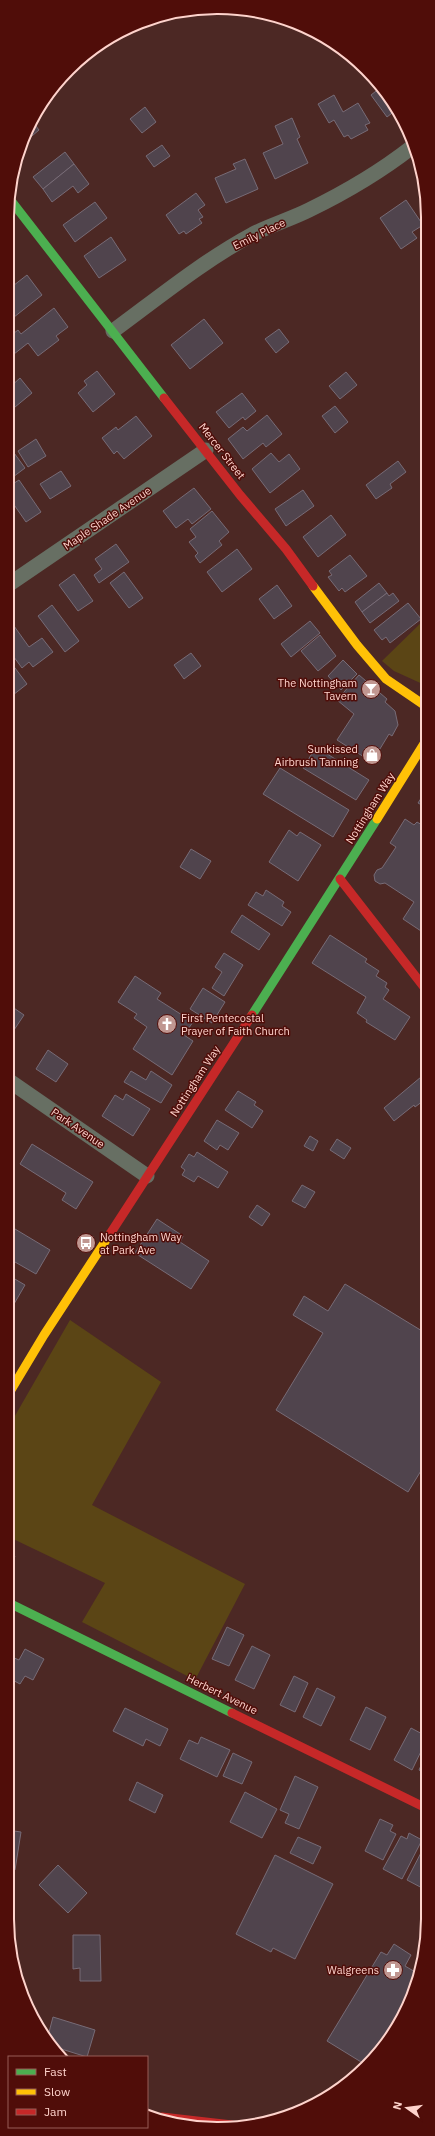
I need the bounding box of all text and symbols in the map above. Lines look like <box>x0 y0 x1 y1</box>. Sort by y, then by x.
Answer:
street label: Emily Place <box>230 215 288 253</box>
street label: Mercer Street <box>196 420 248 482</box>
street label: Maple Shade Avenue <box>60 483 154 553</box>
place label: The Nottingham Tavern <box>278 676 357 703</box>
bar icon: The Nottingham Tavern <box>360 678 382 700</box>
place label: Sunkissed Airbrush Tanning <box>275 742 358 769</box>
shop icon: Sunkissed Airbrush Tanning <box>361 744 383 766</box>
street label: Nottingham Way <box>342 769 398 846</box>
place label: First Pentecostal Prayer of Faith Church <box>181 1011 290 1038</box>
church icon: First Pentecostal Prayer of Faith Church <box>156 1013 178 1035</box>
street label: Nottingham Way <box>167 1043 223 1119</box>
street label: Park Avenue <box>49 1105 107 1151</box>
place label: Nottingham Way at Park Ave <box>100 1230 182 1257</box>
bus stop icon: Nottingham Way at Park Ave <box>75 1232 97 1254</box>
street label: Herbert Avenue <box>184 1671 260 1717</box>
pharmacy icon: Walgreens <box>382 1959 404 1981</box>
place label: Walgreens <box>327 1963 379 1977</box>
legend <box>8 2056 148 2128</box>
text: Fast <box>44 2064 67 2079</box>
text: Slow <box>44 2084 70 2099</box>
north arrow <box>387 2088 427 2128</box>
text: N <box>390 2100 405 2111</box>
text: Jam <box>44 2104 67 2119</box>

